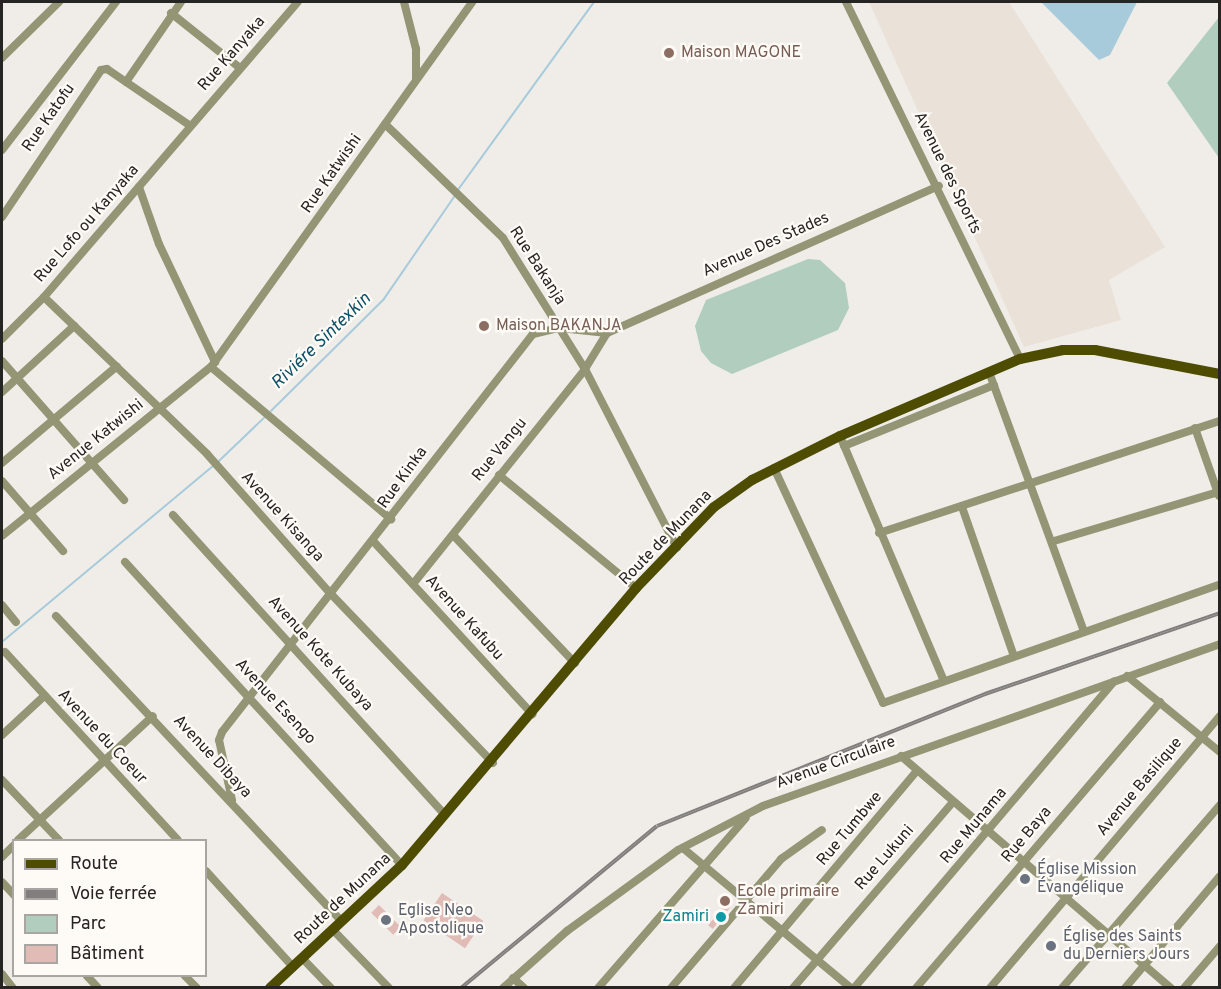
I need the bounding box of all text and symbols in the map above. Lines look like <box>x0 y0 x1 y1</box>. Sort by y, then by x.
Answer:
street label: Rue Kanyaka <box>194 13 270 95</box>
place label: Maison MAGONE <box>681 43 801 63</box>
marker: Maison MAGONE <box>662 46 676 60</box>
street label: Rue Katofu <box>19 80 79 156</box>
street label: Avenue des Sports <box>909 109 985 237</box>
street label: Rue Katwishi <box>298 131 366 217</box>
street label: Rue Lofo ou Kanyaka <box>31 161 143 287</box>
street label: Avenue Des Stades <box>700 208 832 282</box>
street label: Rue Bakanja <box>505 223 569 309</box>
water label: Riviére Sintexkin <box>268 289 376 395</box>
place label: Maison BAKANJA <box>496 316 622 336</box>
marker: Maison BAKANJA <box>477 319 491 333</box>
street label: Avenue Katwishi <box>44 396 148 484</box>
street label: Rue Vangu <box>468 414 532 486</box>
street label: Rue Kinka <box>374 443 432 513</box>
street label: Avenue Kisanga <box>237 468 327 566</box>
street label: Route de Munana <box>616 486 716 590</box>
street label: Avenue Kafubu <box>421 571 507 665</box>
street label: Avenue Kote Kubaya <box>263 593 377 715</box>
street label: Avenue Esengo <box>231 655 319 749</box>
street label: Avenue du Coeur <box>53 686 151 788</box>
street label: Avenue Dibaya <box>169 712 255 802</box>
street label: Avenue Circulaire <box>774 733 898 793</box>
street label: Avenue Basilique <box>1093 734 1187 840</box>
street label: Rue Munama <box>937 784 1011 868</box>
street label: Rue Tumbwe <box>813 788 887 870</box>
street label: Rue Baya <box>998 803 1056 867</box>
street label: Rue Lukuni <box>851 821 919 895</box>
legend <box>12 839 207 977</box>
street label: Route de Munana <box>291 849 395 949</box>
text: Route <box>70 853 118 876</box>
place label: Église Mission Évangélique <box>1037 860 1137 898</box>
marker: Église Mission Évangélique <box>1018 872 1032 886</box>
place label: Ecole primaire Zamiri <box>737 882 839 920</box>
text: Voie ferrée <box>70 883 157 906</box>
marker: Ecole primaire Zamiri <box>718 894 732 908</box>
place label: Eglise Neo Apostolique <box>398 901 484 939</box>
place label: Zamiri <box>662 907 709 927</box>
marker: Zamiri <box>714 910 728 924</box>
text: Parc <box>70 913 106 936</box>
marker: Eglise Neo Apostolique <box>379 913 393 927</box>
place label: Église des Saints du Derniers Jours <box>1063 927 1190 965</box>
marker: Église des Saints du Derniers Jours <box>1044 939 1058 953</box>
text: Bâtiment <box>70 943 144 966</box>

